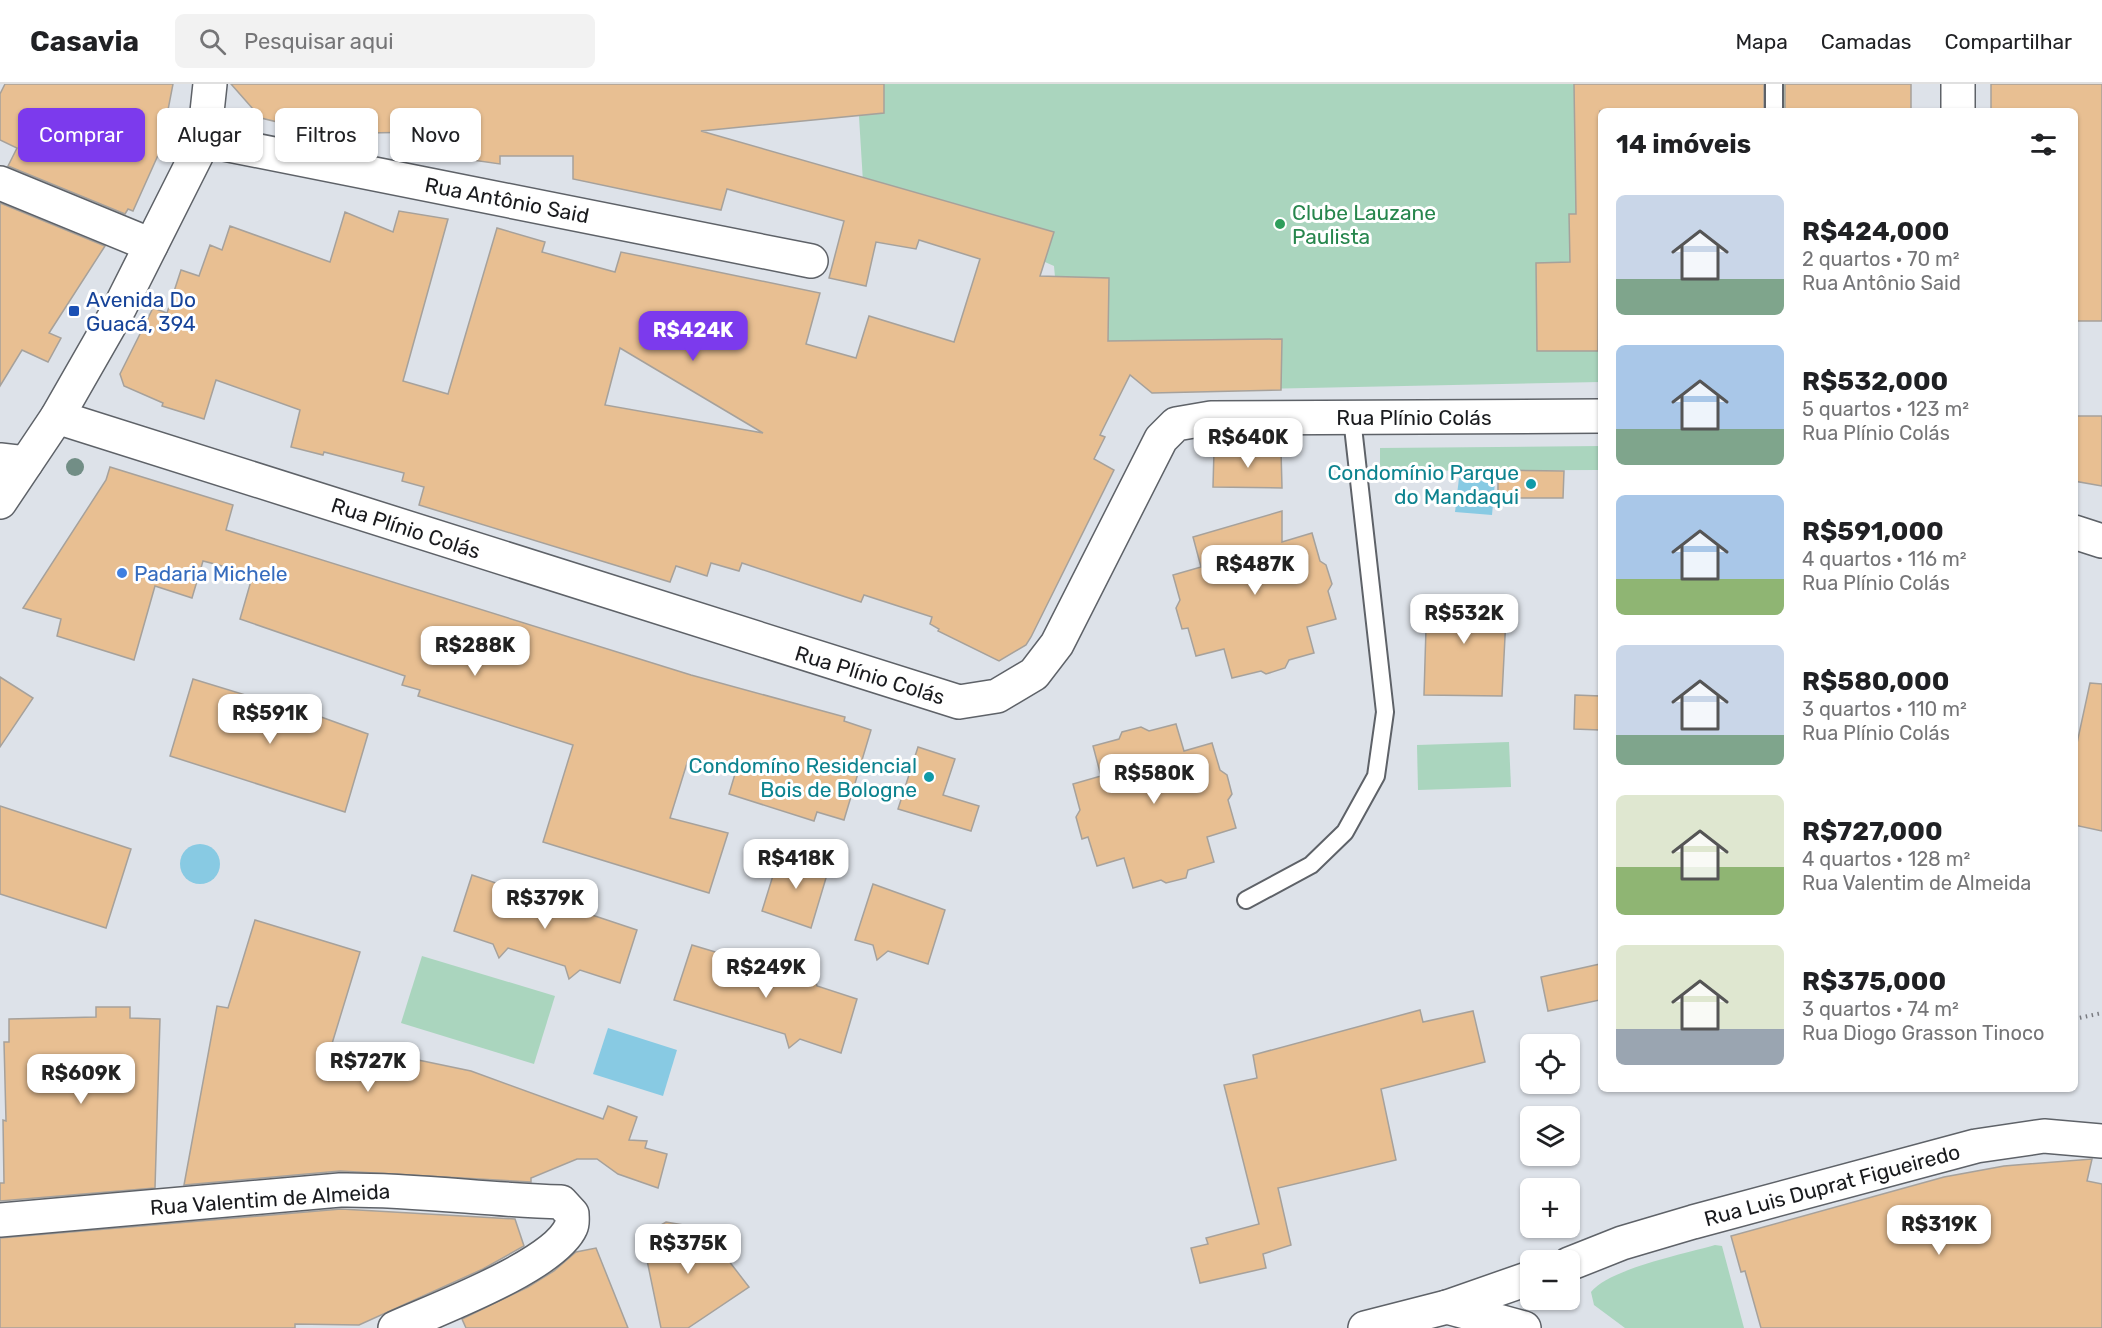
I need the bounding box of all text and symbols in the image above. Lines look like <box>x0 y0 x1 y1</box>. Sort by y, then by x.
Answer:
search box <box>175 14 595 68</box>
text: Casavia <box>30 25 139 58</box>
icon: search <box>196 25 229 58</box>
text: Pesquisar aqui <box>244 28 394 55</box>
text: Mapa <box>1735 29 1788 54</box>
text: Camadas <box>1821 29 1911 54</box>
text: Compartilhar <box>1944 29 2072 54</box>
chip: Comprar <box>18 108 145 162</box>
chip: Alugar <box>157 108 263 162</box>
chip: Filtros <box>275 108 378 162</box>
chip: Novo <box>390 108 481 162</box>
icon: filters <box>2027 128 2060 161</box>
text: 14 imóveis <box>1616 129 1751 160</box>
street label: Rua Antônio Said <box>423 172 591 228</box>
place label: Clube Lauzane Paulista <box>1292 200 1436 249</box>
text: R$424,000 <box>1802 216 1950 247</box>
marker: Clube Lauzane Paulista <box>1273 217 1287 231</box>
icon: home <box>1664 219 1736 291</box>
text: 2 quartos · 70 m² <box>1802 247 1960 271</box>
text: Rua Antônio Said <box>1802 271 1961 295</box>
place label: Avenida Do Guacá, 394 <box>86 287 196 336</box>
marker: Avenida Do Guacá, 394 <box>67 304 81 318</box>
pin: R$424K <box>644 311 742 362</box>
text: R$424K <box>653 318 733 342</box>
text: R$532,000 <box>1802 366 1948 397</box>
icon: home <box>1664 369 1736 441</box>
text: 5 quartos · 123 m² <box>1802 397 1969 421</box>
street label: Rua Plínio Colás <box>1336 405 1492 430</box>
pin: R$640K <box>1199 418 1297 469</box>
text: Rua Plínio Colás <box>1802 421 1950 445</box>
text: R$640K <box>1208 425 1288 449</box>
place label: Condomínio Parque do Mandaqui <box>1327 460 1519 509</box>
marker: Condomínio Parque do Mandaqui <box>1524 477 1538 491</box>
street label: Rua Plínio Colás <box>328 492 484 564</box>
text: R$591,000 <box>1802 516 1944 547</box>
icon: home <box>1664 519 1736 591</box>
pin: R$487K <box>1206 545 1304 596</box>
text: 4 quartos · 116 m² <box>1802 547 1967 571</box>
text: R$487K <box>1215 552 1295 576</box>
place label: Padaria Michele <box>134 561 288 586</box>
marker: Padaria Michele <box>115 566 129 580</box>
text: Rua Plínio Colás <box>1802 571 1950 595</box>
pin: R$532K <box>1415 594 1513 645</box>
text: R$532K <box>1424 601 1504 625</box>
pin: R$288K <box>426 626 524 677</box>
text: R$288K <box>435 633 515 657</box>
street label: Rua Plínio Colás <box>792 640 948 710</box>
text: R$580,000 <box>1802 666 1949 697</box>
icon: home <box>1664 669 1736 741</box>
pin: R$591K <box>221 694 319 745</box>
text: 3 quartos · 110 m² <box>1802 697 1967 721</box>
text: R$591K <box>232 701 308 725</box>
text: Rua Plínio Colás <box>1802 721 1950 745</box>
place label: Condomíno Residencial Bois de Bologne <box>688 753 917 802</box>
pin: R$580K <box>1105 754 1203 805</box>
text: R$580K <box>1114 761 1194 785</box>
marker: Condomíno Residencial Bois de Bologne <box>922 770 936 784</box>
text: R$727,000 <box>1802 816 1943 847</box>
icon: home <box>1664 819 1736 891</box>
pin: R$418K <box>747 839 845 890</box>
text: R$418K <box>757 846 835 870</box>
text: 4 quartos · 128 m² <box>1802 847 1970 871</box>
text: Rua Valentim de Almeida <box>1802 871 2031 895</box>
pin: R$379K <box>496 879 594 930</box>
text: R$379K <box>506 886 584 910</box>
pin: R$249K <box>717 948 815 999</box>
text: R$249K <box>726 955 806 979</box>
text: R$375,000 <box>1802 966 1946 997</box>
icon: home <box>1664 969 1736 1041</box>
text: 3 quartos · 74 m² <box>1802 997 1959 1021</box>
text: Rua Diogo Grasson Tinoco <box>1802 1021 2044 1045</box>
map controls <box>1520 1034 1580 1310</box>
button: locate <box>1520 1034 1580 1094</box>
pin: R$727K <box>319 1042 417 1093</box>
text: R$727K <box>330 1049 406 1073</box>
pin: R$609K <box>32 1054 130 1105</box>
text: R$609K <box>41 1061 121 1085</box>
button: layers <box>1520 1106 1580 1166</box>
street label: Rua Luis Duprat Figueiredo <box>1701 1139 1963 1231</box>
street label: Rua Valentim de Almeida <box>149 1178 391 1220</box>
button: + <box>1520 1178 1580 1238</box>
pin: R$319K <box>1890 1205 1988 1256</box>
text: R$319K <box>1901 1212 1977 1236</box>
pin: R$375K <box>639 1224 737 1275</box>
text: R$375K <box>649 1231 727 1255</box>
button: − <box>1520 1250 1580 1310</box>

